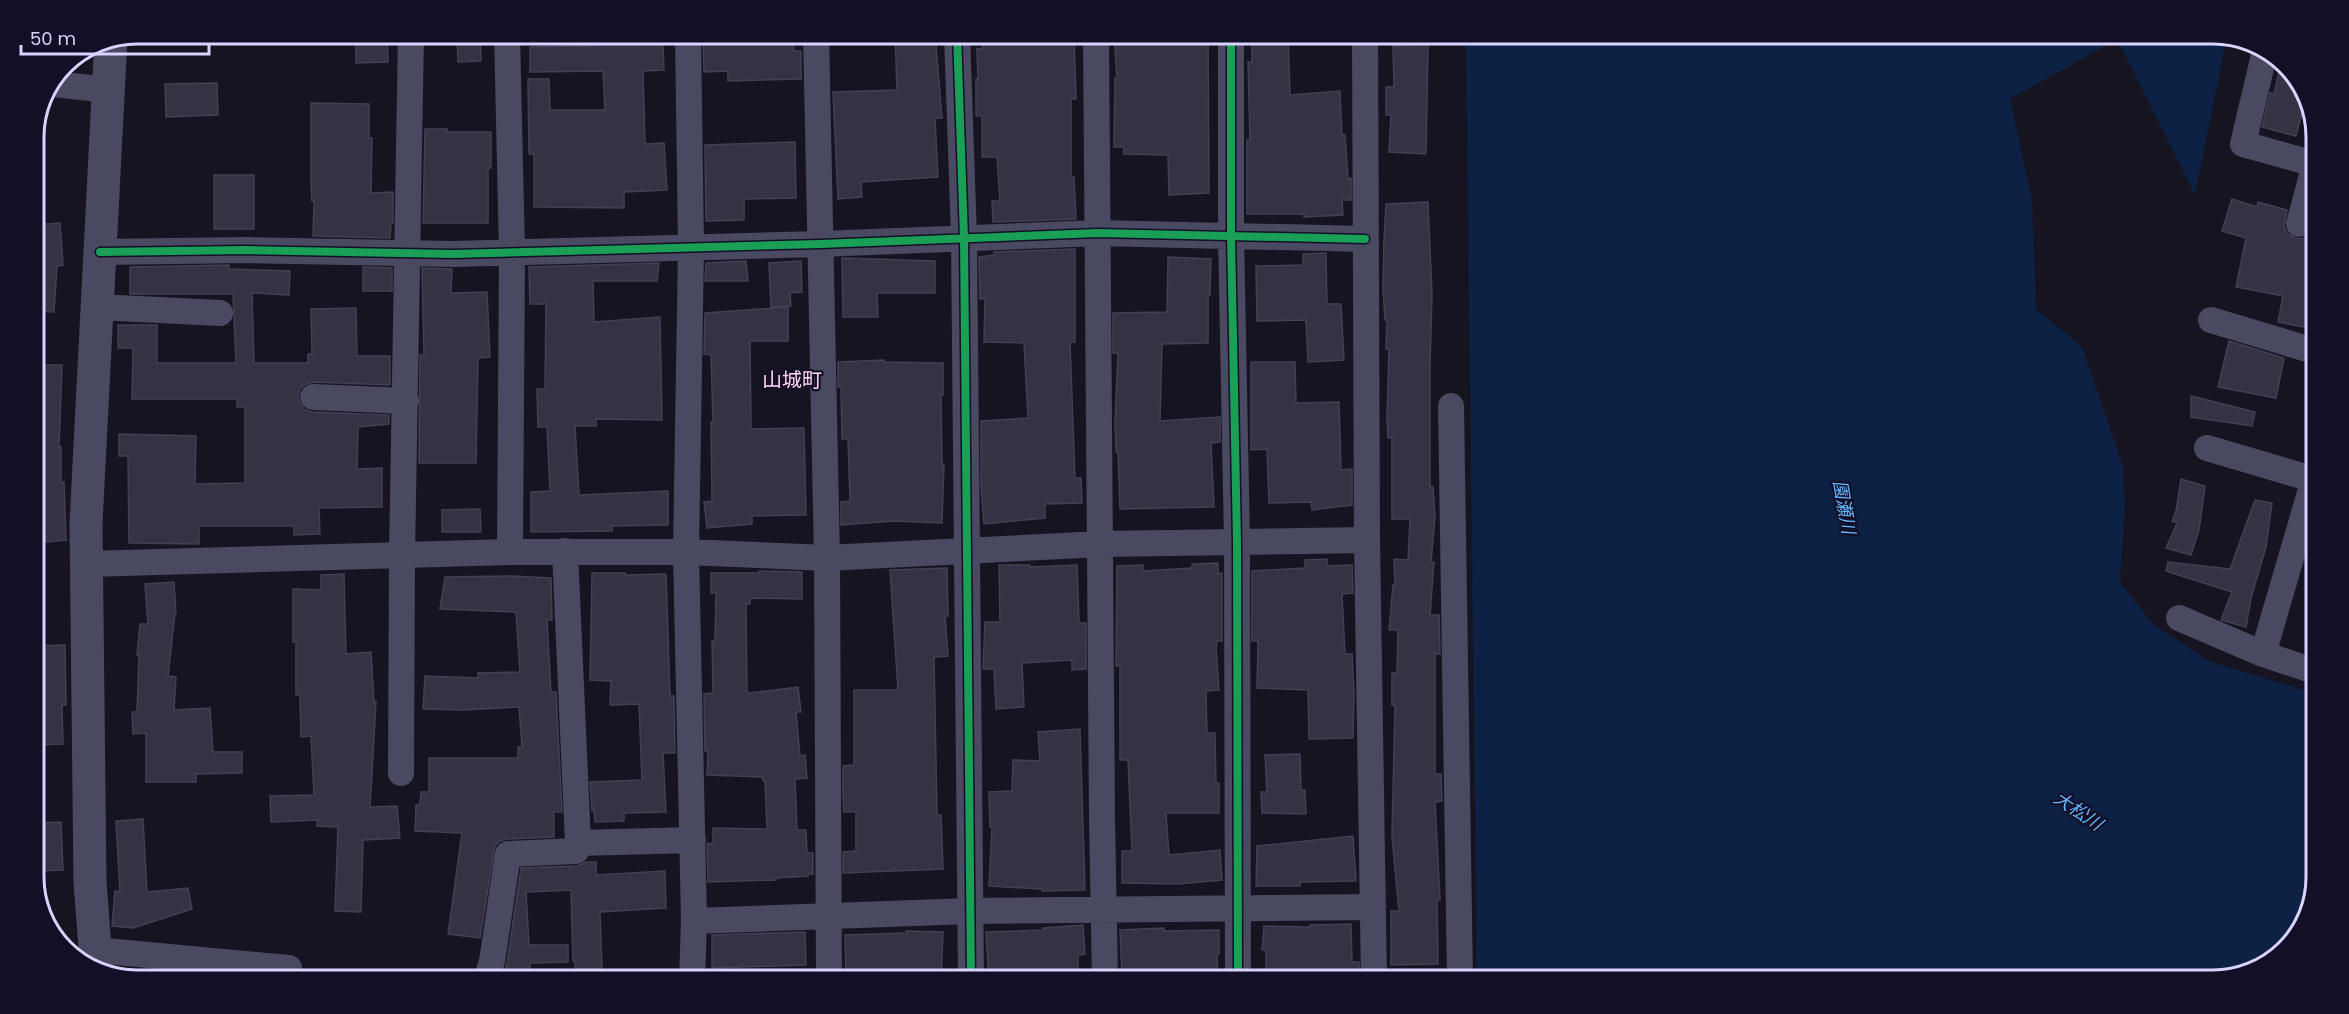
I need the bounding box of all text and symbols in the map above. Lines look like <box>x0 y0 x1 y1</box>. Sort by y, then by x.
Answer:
scale bar <box>21 18 208 56</box>
text: 50 m <box>30 26 76 51</box>
district label: 山城町 <box>762 366 822 394</box>
water label: 園瀬川 <box>1827 478 1862 538</box>
water label: 大松川 <box>2049 785 2109 837</box>

